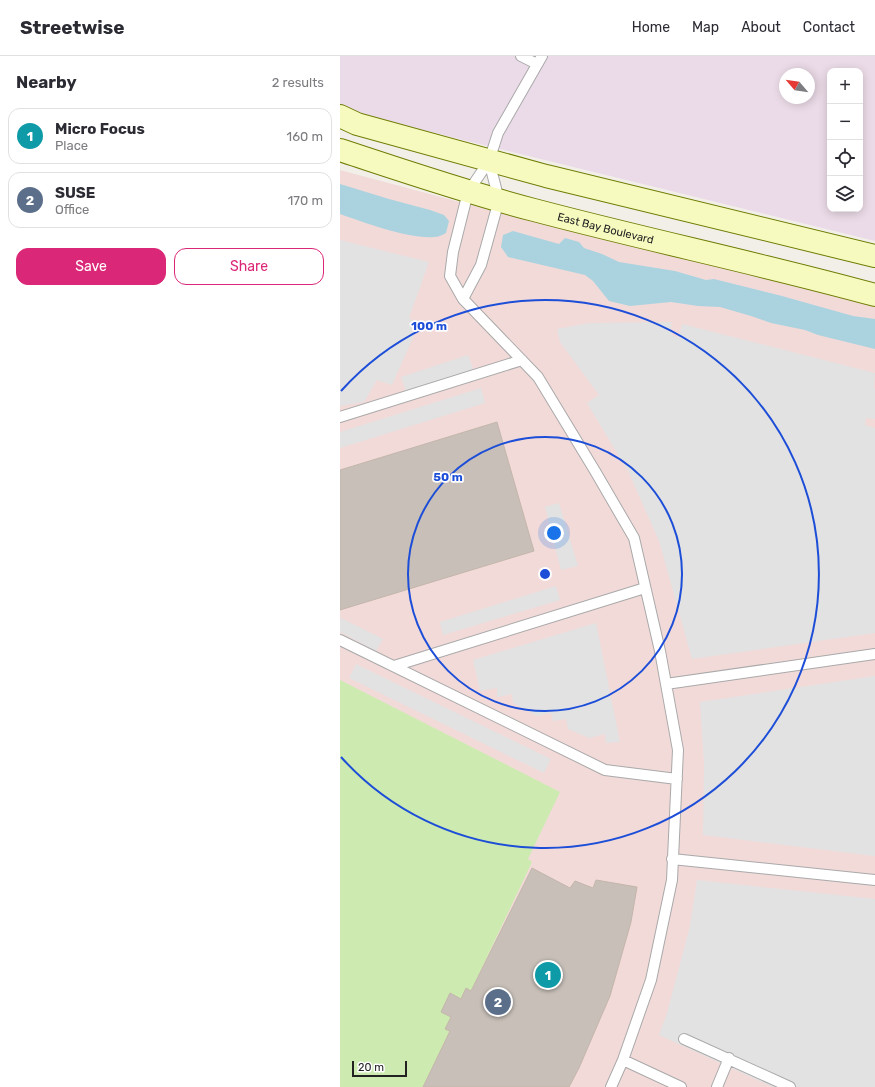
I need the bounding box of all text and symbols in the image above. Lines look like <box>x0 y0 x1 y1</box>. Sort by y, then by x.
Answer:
text: Streetwise <box>20 16 125 39</box>
text: Home <box>632 19 670 36</box>
text: Map <box>692 19 719 36</box>
text: About <box>741 19 781 36</box>
text: Contact <box>803 19 855 36</box>
north arrow <box>779 68 815 104</box>
map controls <box>827 68 863 212</box>
button: + <box>827 68 863 104</box>
text: Nearby <box>16 72 77 92</box>
text: 2 results <box>272 75 324 90</box>
button: − <box>827 104 863 140</box>
text: Micro Focus <box>55 120 145 138</box>
text: 1 <box>27 129 33 144</box>
text: 160 m <box>287 129 323 144</box>
text: Place <box>55 138 88 153</box>
button: locate <box>827 140 863 176</box>
button: layers <box>827 176 863 212</box>
text: SUSE <box>55 184 95 202</box>
text: 2 <box>26 193 34 208</box>
text: 170 m <box>288 193 323 208</box>
text: Office <box>55 202 89 217</box>
street label: East Bay Boulevard <box>556 210 655 246</box>
button: Save <box>16 248 166 285</box>
button: Share <box>174 248 324 285</box>
text: 100 m <box>411 319 447 333</box>
text: 50 m <box>433 470 463 484</box>
your location <box>544 523 564 543</box>
centre of rings <box>538 567 552 581</box>
pin: 1 <box>535 960 561 990</box>
pin: 2 <box>485 987 511 1017</box>
scale bar <box>352 1059 407 1078</box>
text: 20 m <box>358 1061 384 1074</box>

